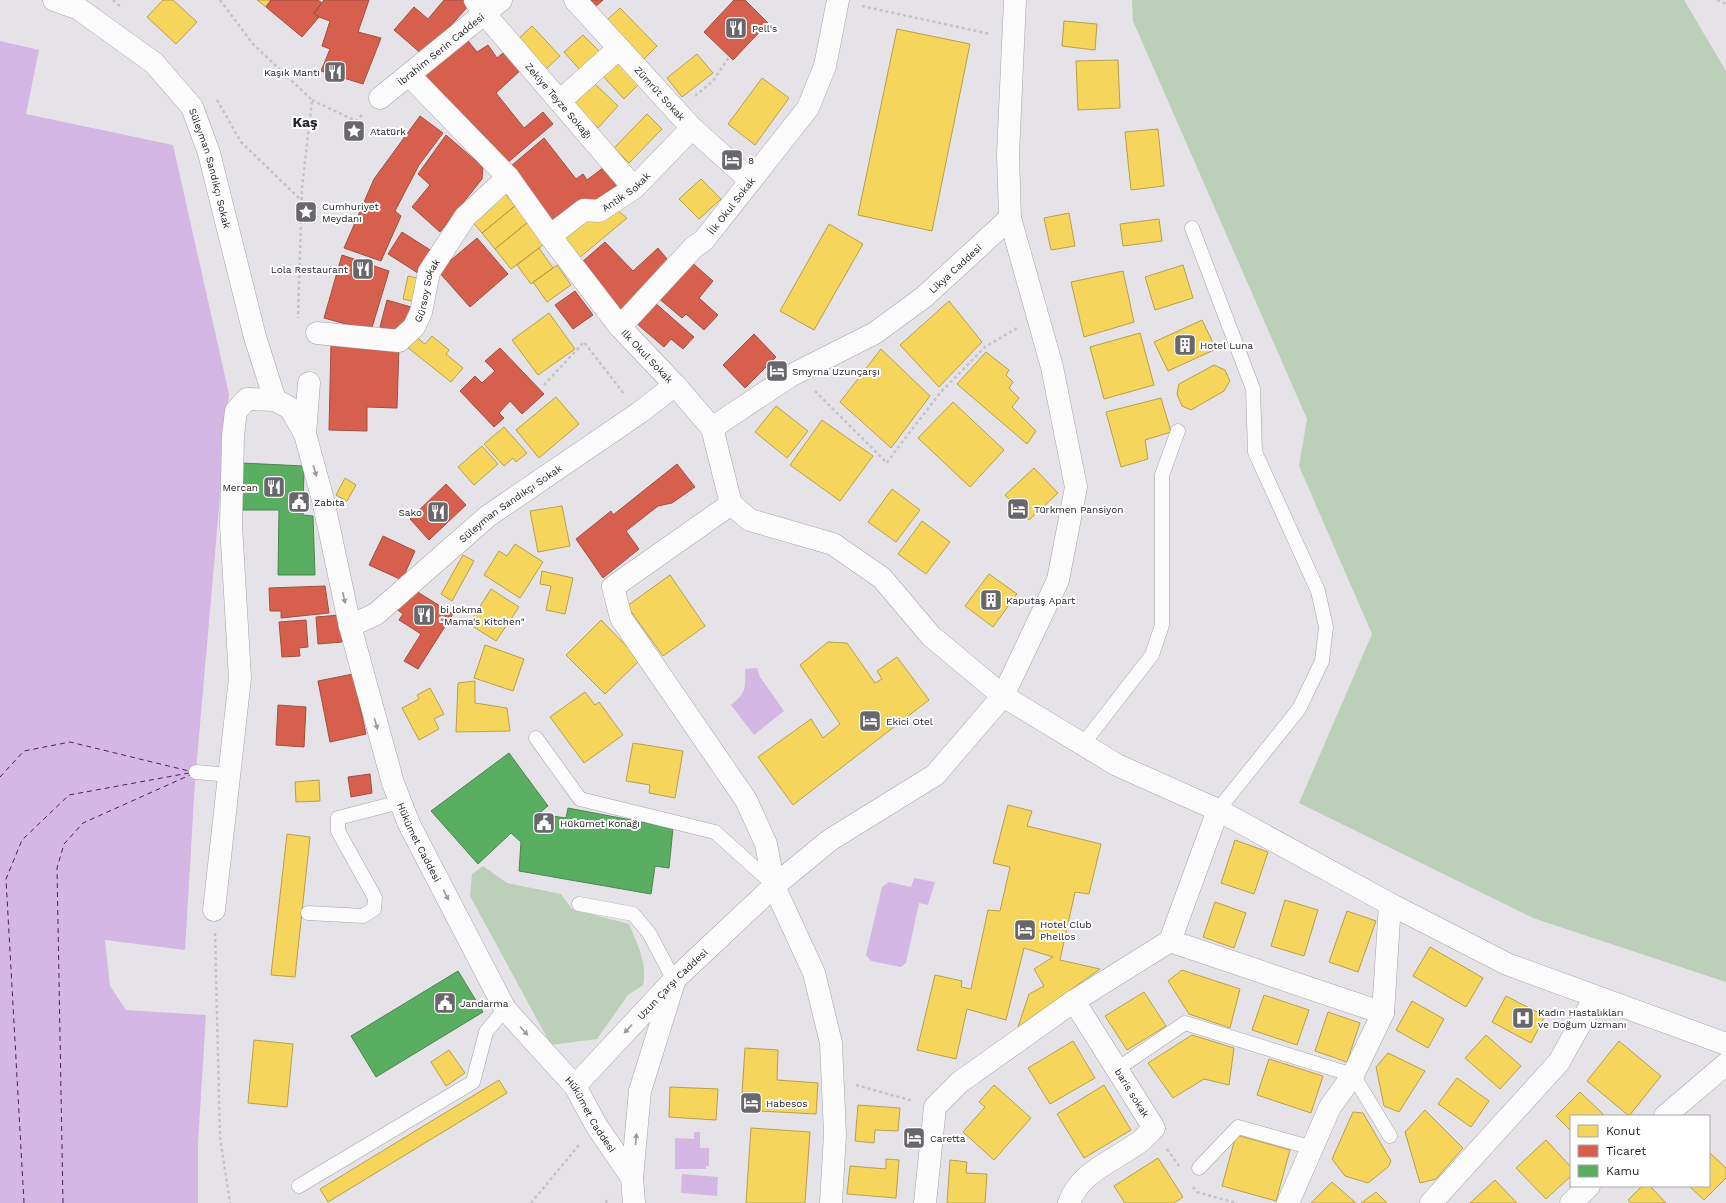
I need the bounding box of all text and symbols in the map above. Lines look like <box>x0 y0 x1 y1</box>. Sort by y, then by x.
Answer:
street label: İbrahim Serin Caddesi <box>395 11 486 87</box>
restaurant icon: Pell's <box>723 15 749 41</box>
place label: Pell's <box>752 23 777 34</box>
restaurant icon: Kaşık Mantı <box>322 59 348 85</box>
street label: Zekiye Teyze Sokağı <box>524 60 594 141</box>
street label: Zümrüt Sokak <box>633 64 688 122</box>
place label: Kaşık Mantı <box>264 67 320 78</box>
street label: Süleyman Sandıkçı Sokak <box>187 106 233 230</box>
district label: Kaş <box>292 114 318 130</box>
place icon: Atatürk <box>341 118 367 144</box>
place label: Atatürk <box>370 126 406 137</box>
hotel icon: 8 <box>719 147 745 173</box>
place label: 8 <box>748 155 754 166</box>
street label: Antik Sokak <box>600 169 652 213</box>
street label: İlk Okul Sokak <box>705 175 757 236</box>
place icon: Cumhuriyet Meydanı <box>293 199 319 225</box>
place label: Cumhuriyet Meydanı <box>322 201 379 224</box>
street label: Likya Caddesi <box>927 242 983 295</box>
restaurant icon: Lola Restaurant <box>350 256 376 282</box>
street label: Gürsoy Sokak <box>412 256 442 324</box>
place label: Lola Restaurant <box>271 264 349 275</box>
street label: Ilk Okul Sokak <box>619 327 675 385</box>
building icon: Hotel Luna <box>1172 332 1198 358</box>
place label: Hotel Luna <box>1200 340 1253 351</box>
hotel icon: Smyrna Uzunçarşı <box>764 358 790 384</box>
place label: Smyrna Uzunçarşı <box>792 366 880 377</box>
street label: Süleyman Sandıkçı Sokak <box>457 462 564 544</box>
one-way arrow <box>312 465 318 477</box>
restaurant icon: Mercan <box>261 474 287 500</box>
place label: Mercan <box>222 482 258 493</box>
public building icon: Zabıta <box>286 489 312 515</box>
hotel icon: Türkmen Pansiyon <box>1005 496 1031 522</box>
place label: Zabıta <box>314 497 345 508</box>
restaurant icon: Sako <box>425 499 451 525</box>
place label: Türkmen Pansiyon <box>1034 504 1123 515</box>
place label: Sako <box>399 507 422 518</box>
building icon: Kaputaş Apart <box>978 587 1004 613</box>
one-way arrow <box>341 592 347 604</box>
place label: Kaputaş Apart <box>1006 595 1076 606</box>
restaurant icon: bi lokma "Mama's Kitchen" <box>411 602 437 628</box>
place label: bi lokma "Mama's Kitchen" <box>440 604 525 627</box>
hotel icon: Ekici Otel <box>857 708 883 734</box>
place label: Ekici Otel <box>886 716 933 727</box>
one-way arrow <box>374 717 380 730</box>
street label: Hükümet Caddesi <box>396 801 443 883</box>
public building icon: Hükümet Konağı <box>531 810 557 836</box>
place label: Hükümet Konağı <box>560 818 640 829</box>
one-way arrow <box>443 889 449 901</box>
hotel icon: Hotel Club Phellos <box>1012 917 1038 943</box>
place label: Hotel Club Phellos <box>1040 919 1092 942</box>
street label: Uzun Çarşı Caddesi <box>635 946 709 1021</box>
public building icon: Jandarma <box>432 990 458 1016</box>
place label: Jandarma <box>460 998 509 1009</box>
hospital icon: Kadın Hastalıkları ve Doğum Uzmanı <box>1510 1005 1536 1031</box>
place label: Kadın Hastalıkları ve Doğum Uzmanı <box>1538 1007 1626 1030</box>
one-way arrow <box>624 1024 633 1034</box>
one-way arrow <box>519 1026 529 1036</box>
street label: baris sokak <box>1113 1067 1152 1120</box>
street label: Hükümet Caddesi <box>563 1074 618 1154</box>
hotel icon: Habesos <box>738 1090 764 1116</box>
place label: Habesos <box>766 1098 808 1109</box>
legend <box>1570 1115 1710 1187</box>
text: Konut <box>1606 1124 1640 1138</box>
hotel icon: Caretta <box>901 1125 927 1151</box>
one-way arrow <box>632 1133 639 1145</box>
place label: Caretta <box>930 1133 966 1144</box>
text: Ticaret <box>1606 1144 1646 1158</box>
text: Kamu <box>1606 1164 1639 1178</box>

